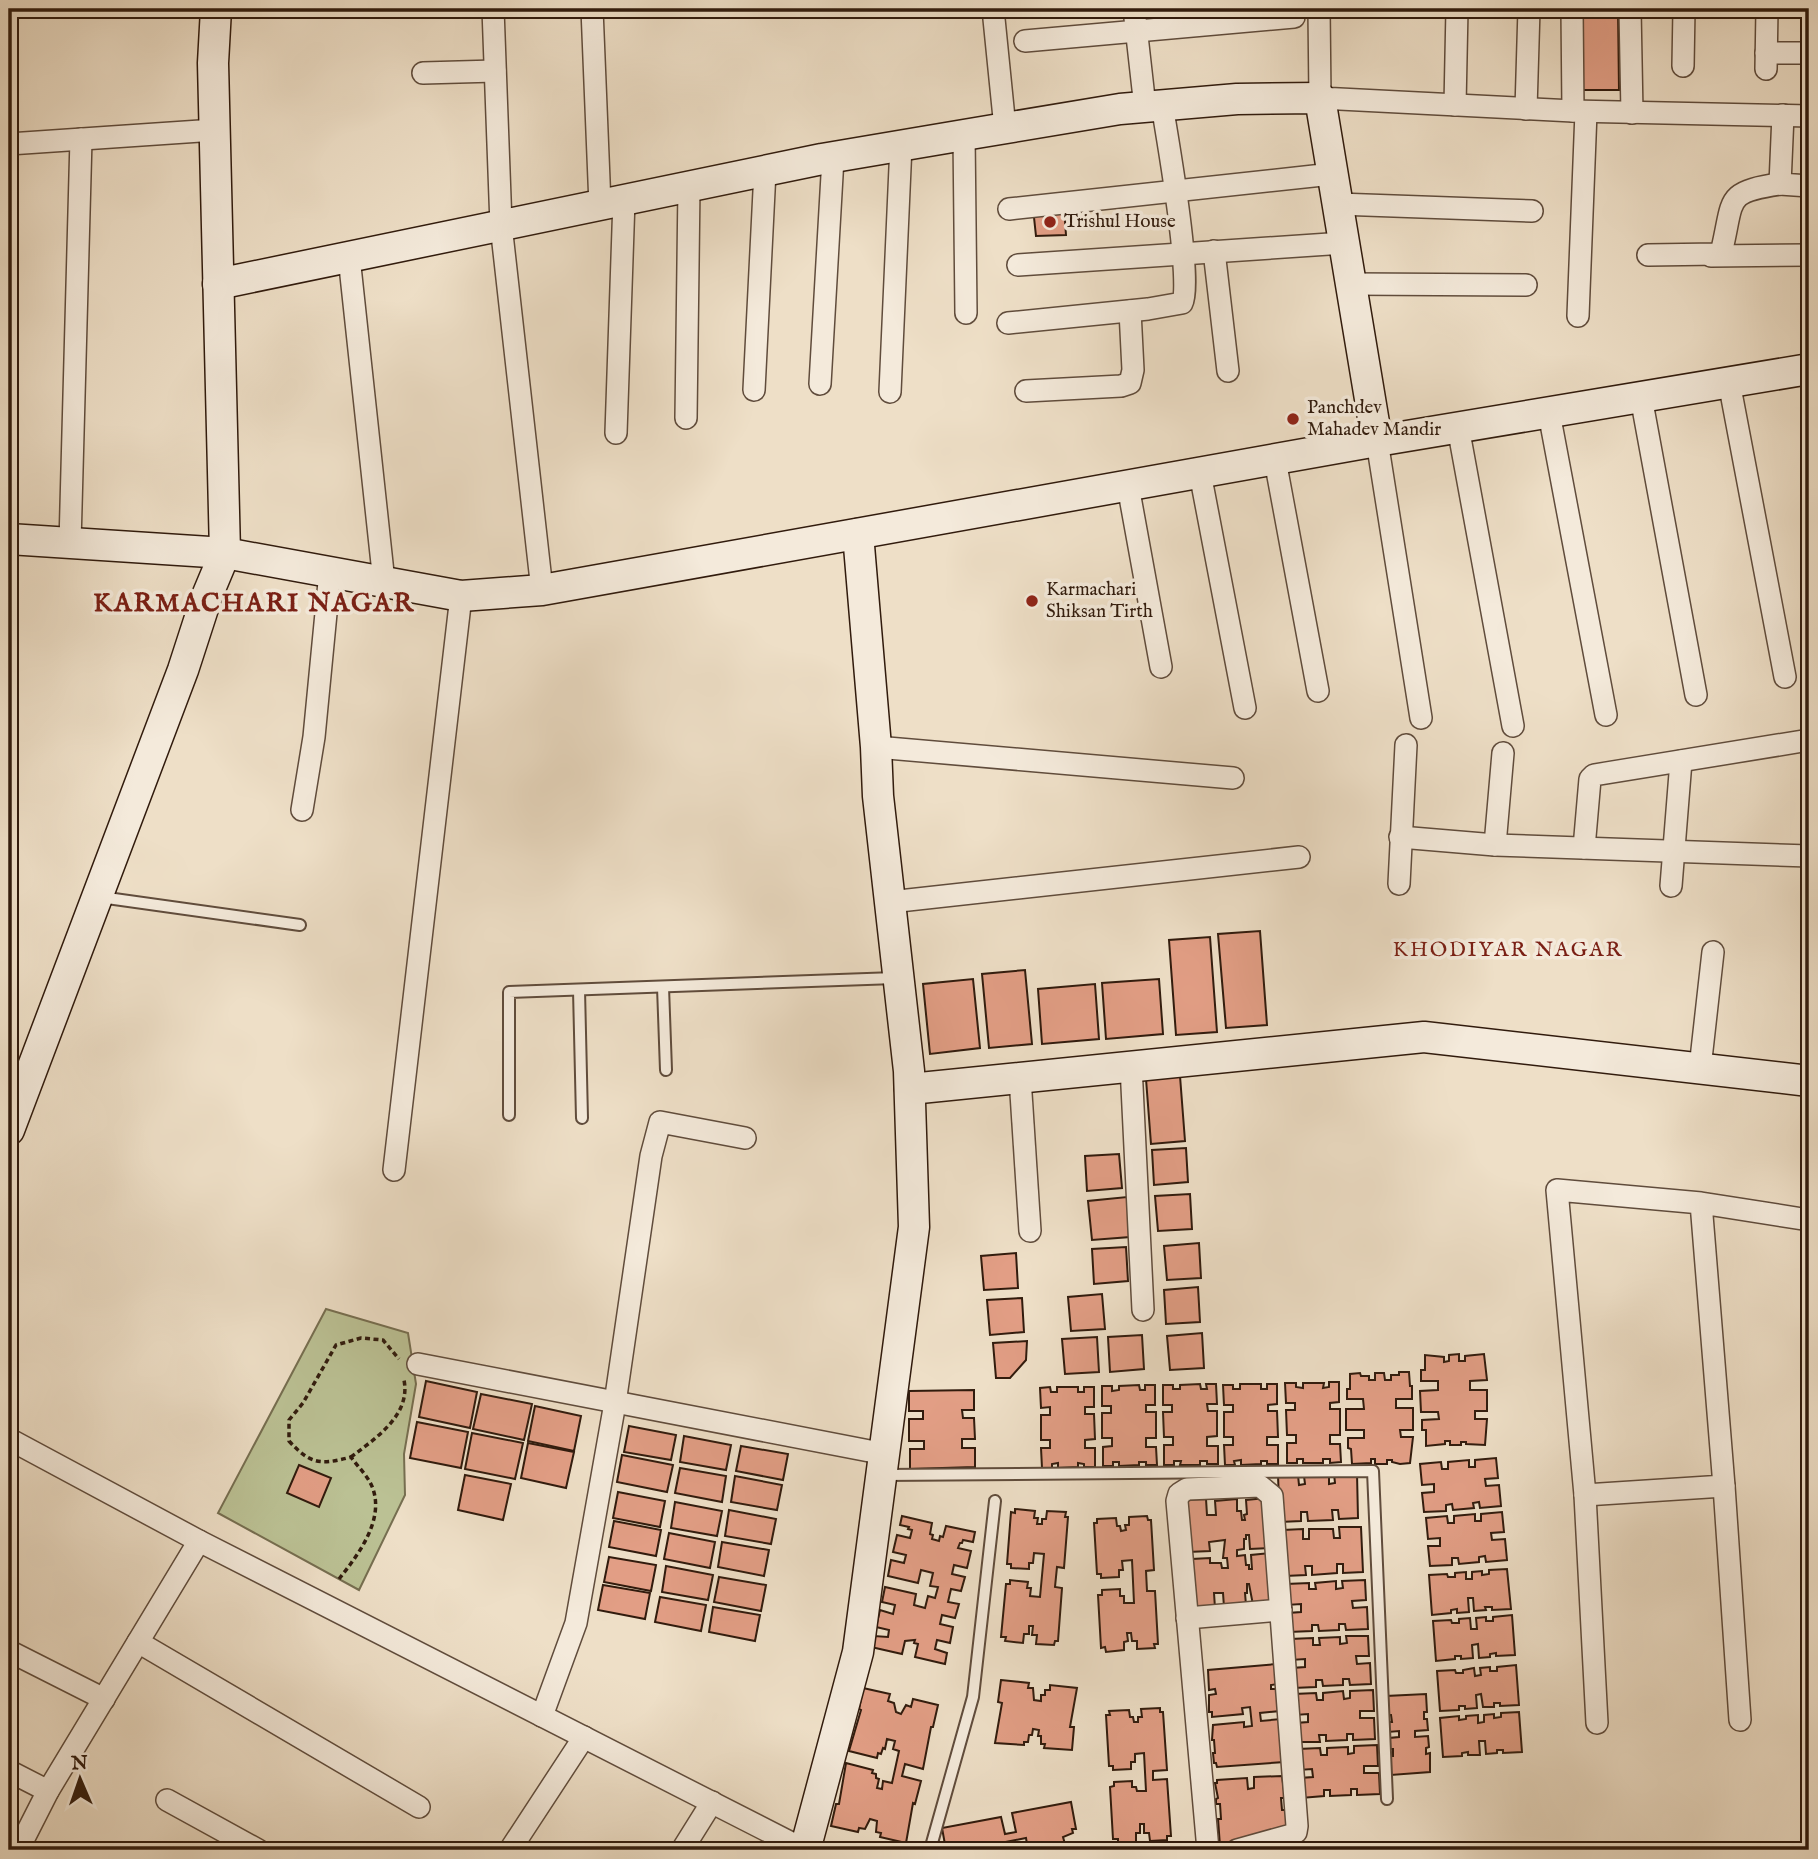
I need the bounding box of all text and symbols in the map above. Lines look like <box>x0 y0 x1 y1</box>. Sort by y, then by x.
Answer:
place label: Trishul House <box>1064 210 1176 234</box>
marker: Trishul House <box>1042 214 1058 230</box>
place label: Panchdev Mahadev Mandir <box>1307 396 1441 442</box>
marker: Panchdev Mahadev Mandir <box>1285 411 1301 427</box>
place label: Karmachari Shiksan Tirth <box>1046 578 1153 624</box>
district label: KARMACHARI NAGAR <box>93 587 415 620</box>
marker: Karmachari Shiksan Tirth <box>1024 593 1040 609</box>
district label: KHODIYAR NAGAR <box>1393 937 1623 964</box>
north arrow <box>46 1744 116 1814</box>
text: N <box>70 1752 89 1776</box>

